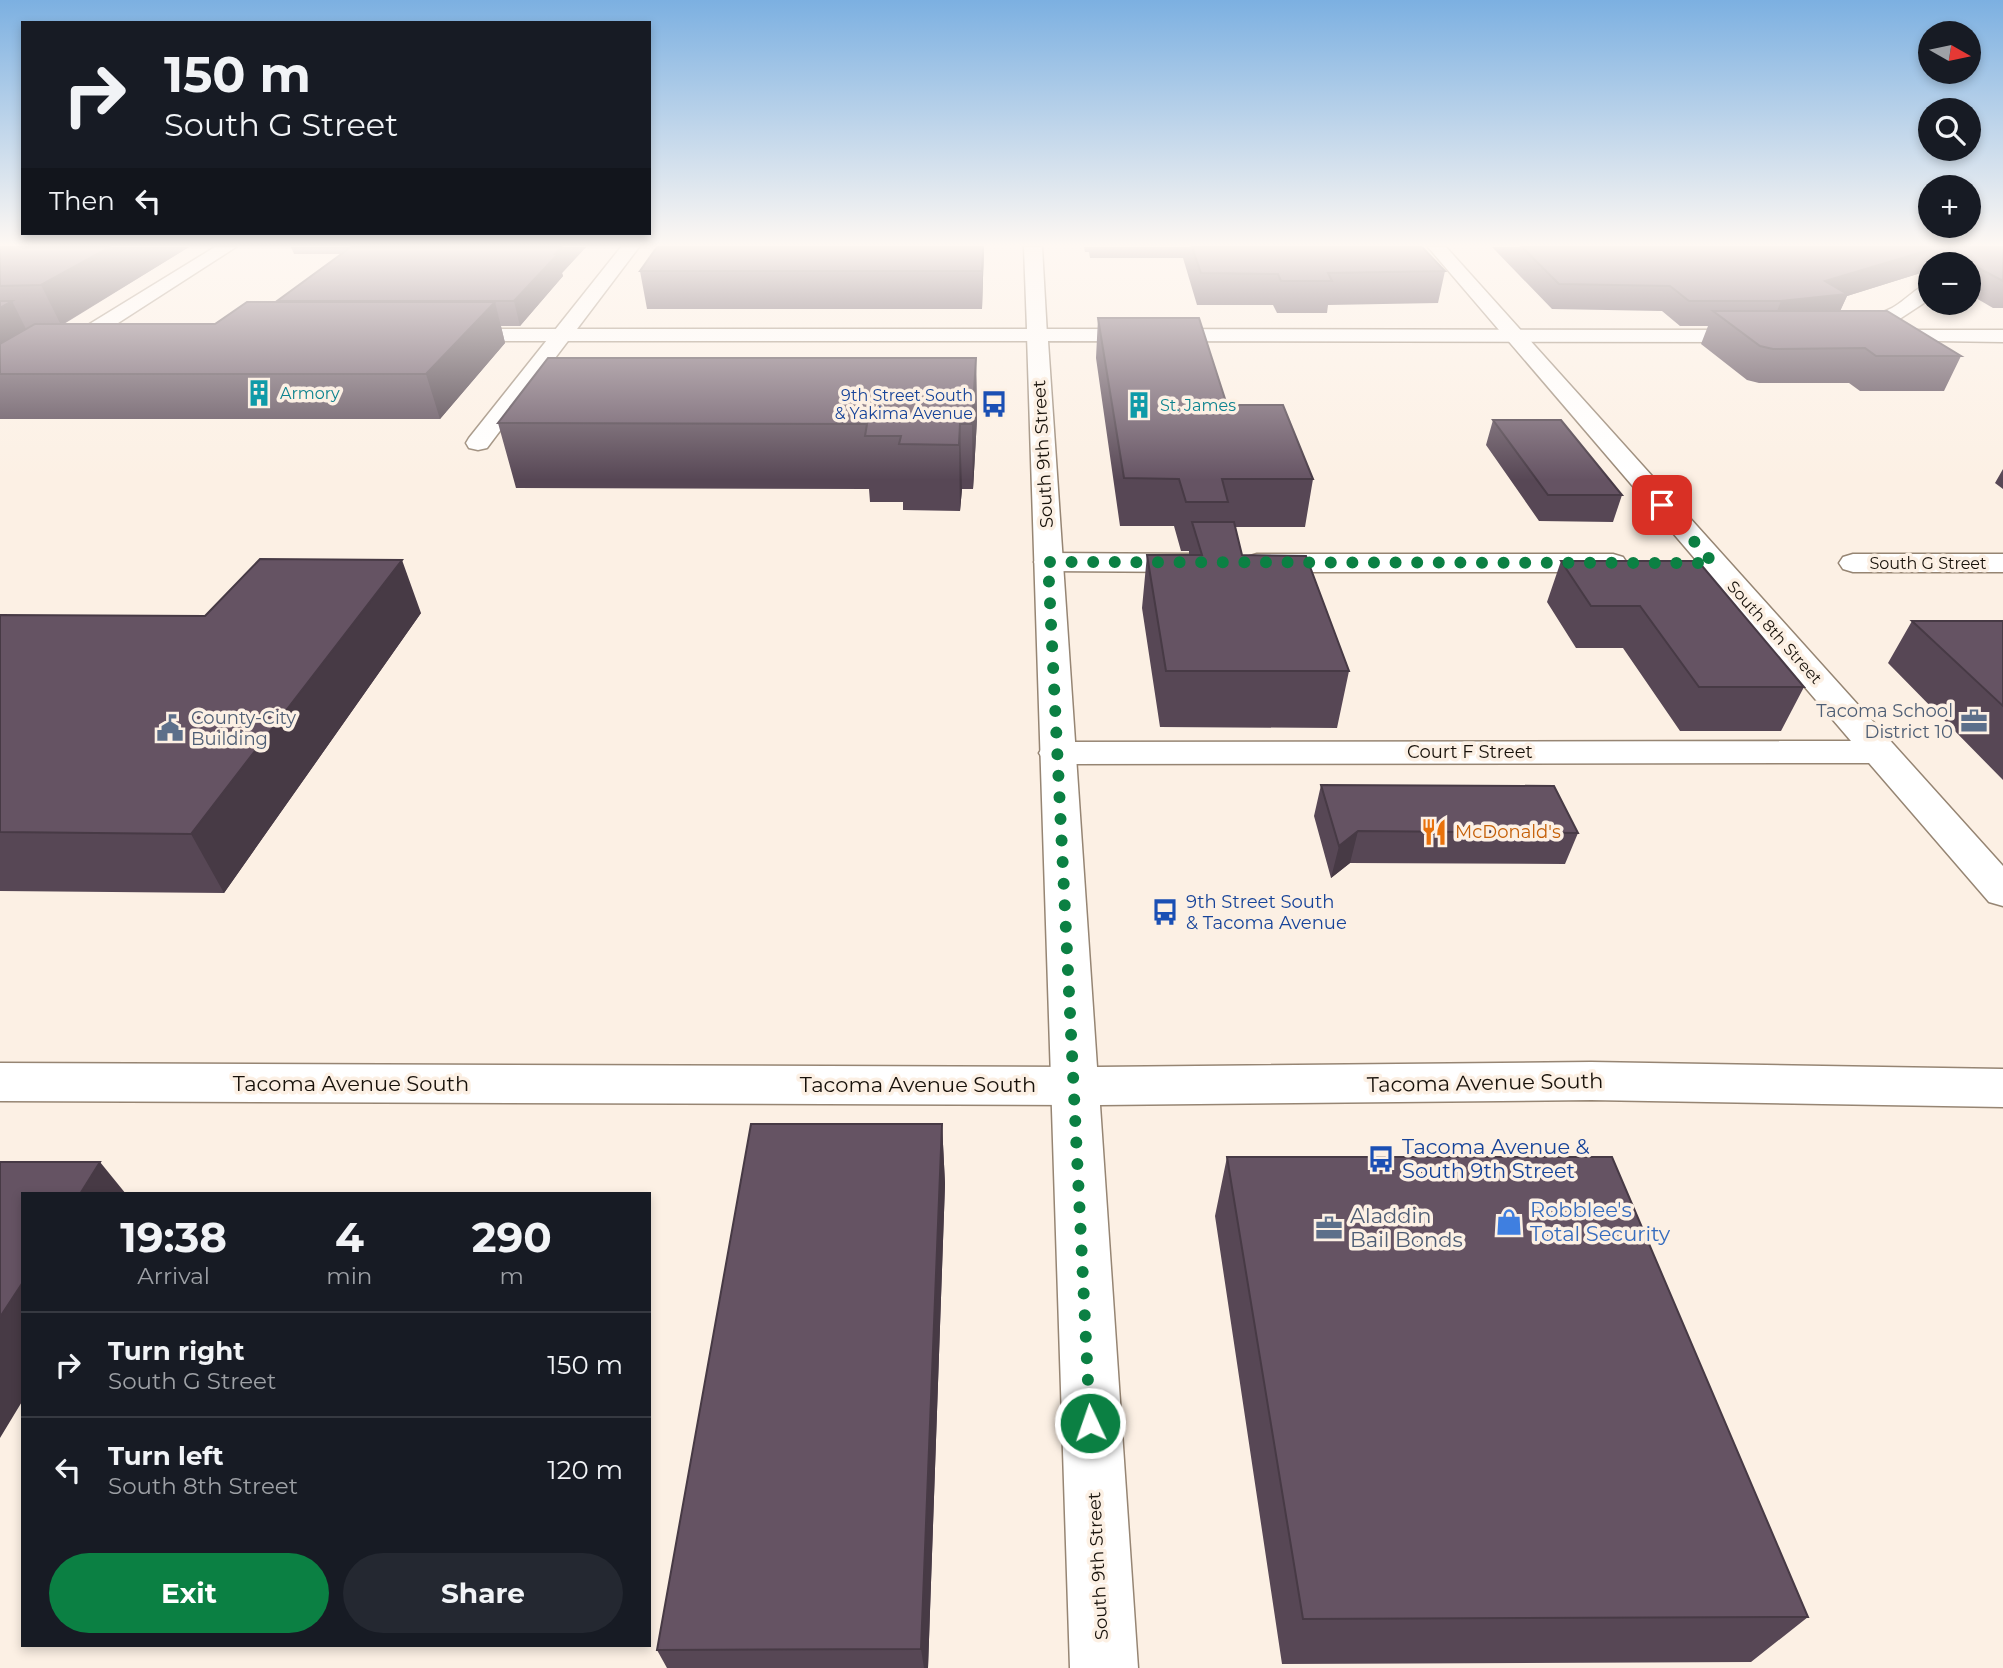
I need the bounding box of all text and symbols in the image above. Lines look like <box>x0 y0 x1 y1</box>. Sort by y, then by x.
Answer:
north arrow <box>1918 21 1981 84</box>
map controls <box>1918 21 1981 315</box>
text: 150 m <box>164 45 311 104</box>
icon: right <box>49 49 140 140</box>
button: search <box>1918 98 1981 161</box>
text: South G Street <box>164 105 398 144</box>
button: + <box>1918 175 1981 238</box>
icon: left <box>129 182 167 220</box>
text: Then <box>49 185 115 217</box>
button: − <box>1918 252 1981 315</box>
building icon: Armory <box>244 378 274 408</box>
street label: South 9th Street <box>1028 379 1058 529</box>
place label: Armory <box>280 384 340 403</box>
place label: 9th Street South & Yakima Avenue <box>835 386 973 423</box>
bus stop icon: 9th Street South & Yakima Avenue <box>979 389 1009 419</box>
building icon: St. James <box>1124 390 1154 420</box>
place label: St. James <box>1160 396 1236 415</box>
pin <box>1632 475 1692 535</box>
icon: arrive <box>1643 486 1681 524</box>
street label: South G Street <box>1869 554 1987 573</box>
street label: South 8th Street <box>1723 577 1826 688</box>
place label: Tacoma School District 10 <box>1816 700 1953 743</box>
office icon: Tacoma School District 10 <box>1959 706 1989 736</box>
place label: County-City Building <box>191 707 296 750</box>
public building icon: County-City Building <box>155 713 185 743</box>
street label: Court F Street <box>1407 741 1533 763</box>
restaurant icon: McDonald's <box>1419 817 1449 847</box>
place label: McDonald's <box>1455 821 1561 843</box>
place label: 9th Street South & Tacoma Avenue <box>1186 891 1347 934</box>
bus stop icon: 9th Street South & Tacoma Avenue <box>1150 897 1180 927</box>
street label: Tacoma Avenue South <box>1367 1068 1603 1097</box>
street label: Tacoma Avenue South <box>233 1071 469 1096</box>
street label: Tacoma Avenue South <box>800 1072 1036 1097</box>
place label: Tacoma Avenue & South 9th Street <box>1402 1134 1590 1183</box>
bus stop icon: Tacoma Avenue & South 9th Street <box>1366 1144 1396 1174</box>
place label: Robblee's Total Security <box>1530 1197 1671 1246</box>
place label: Aladdin Bail Bonds <box>1350 1203 1463 1252</box>
shop icon: Robblee's Total Security <box>1494 1207 1524 1237</box>
text: 19:38 <box>120 1211 227 1263</box>
text: 4 <box>335 1211 364 1263</box>
text: 290 <box>472 1211 552 1263</box>
office icon: Aladdin Bail Bonds <box>1314 1213 1344 1243</box>
text: Arrival <box>137 1262 210 1290</box>
text: min <box>326 1262 372 1290</box>
text: m <box>499 1262 524 1290</box>
text: Turn right <box>108 1335 244 1367</box>
icon: right <box>49 1346 87 1384</box>
text: 150 m <box>547 1349 623 1381</box>
text: South G Street <box>108 1367 276 1395</box>
position arrow <box>1053 1386 1127 1460</box>
text: Turn left <box>108 1440 224 1472</box>
icon: left <box>49 1451 87 1489</box>
text: 120 m <box>547 1454 623 1486</box>
text: South 8th Street <box>108 1472 298 1500</box>
street label: South 9th Street <box>1083 1491 1113 1641</box>
button: Exit <box>49 1553 329 1633</box>
button: Share <box>343 1553 623 1633</box>

